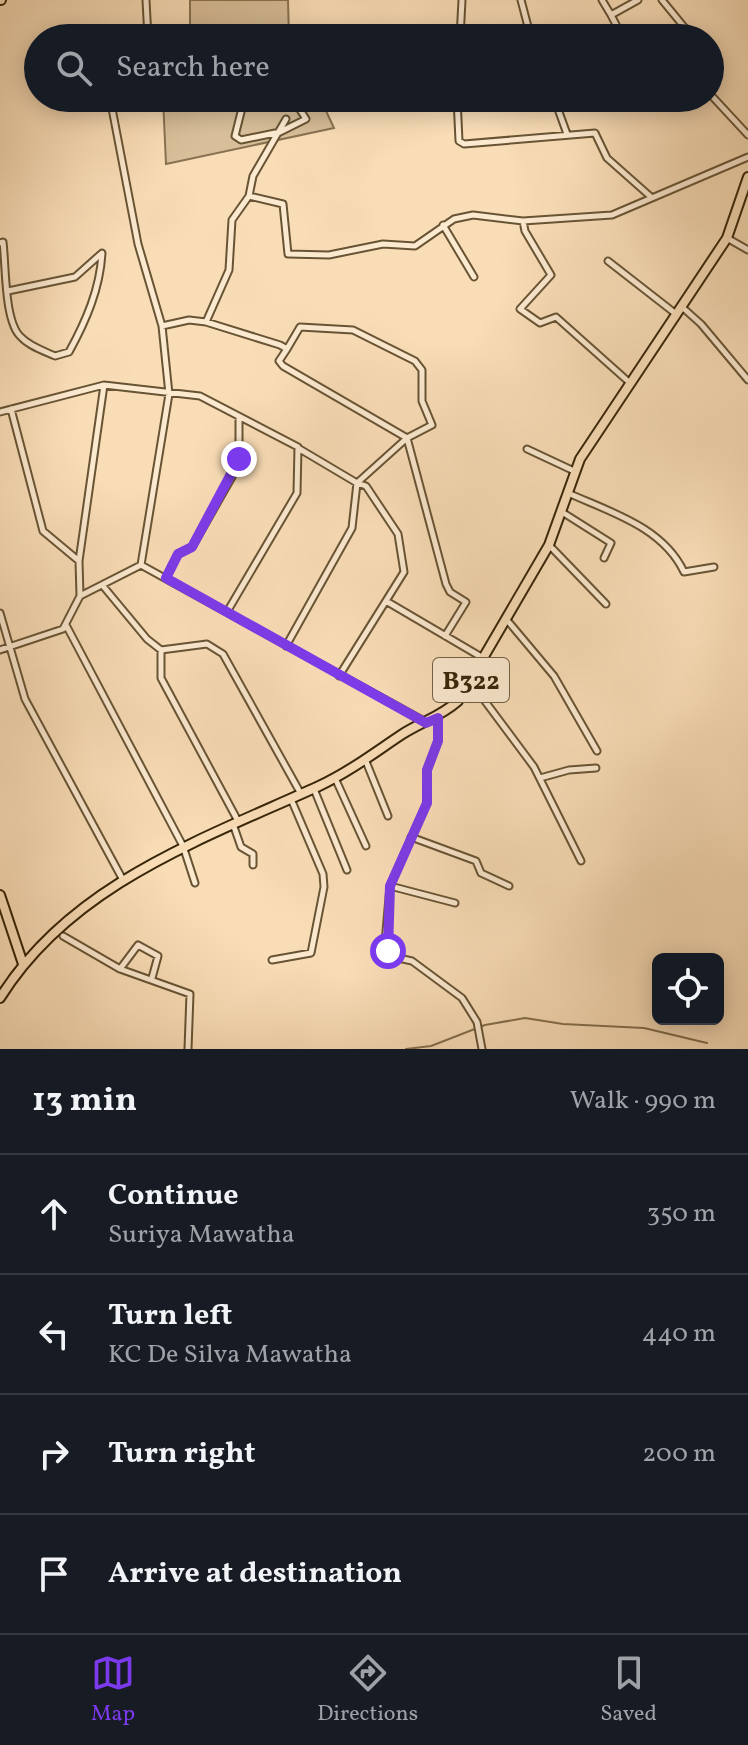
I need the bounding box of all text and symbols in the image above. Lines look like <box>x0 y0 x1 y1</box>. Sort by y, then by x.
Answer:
search box <box>24 24 724 112</box>
icon: search <box>52 46 96 90</box>
text: Search here <box>116 47 270 89</box>
route end <box>221 441 257 477</box>
road number: B322 <box>433 658 509 702</box>
route start <box>370 933 406 969</box>
map controls <box>652 953 724 1025</box>
button: locate <box>652 953 724 1025</box>
text: 13 min <box>32 1078 137 1125</box>
text: Walk · 990 m <box>570 1083 716 1119</box>
text: Continue <box>108 1175 239 1217</box>
icon: ahead <box>32 1192 76 1236</box>
text: 350 m <box>647 1196 716 1232</box>
text: Suriya Mawatha <box>108 1217 295 1253</box>
text: Turn left <box>108 1295 232 1337</box>
icon: left <box>32 1312 76 1356</box>
text: 440 m <box>642 1316 716 1352</box>
text: KC De Silva Mawatha <box>108 1337 352 1373</box>
icon: right <box>32 1432 76 1476</box>
text: Turn right <box>108 1433 256 1475</box>
text: 200 m <box>642 1436 716 1472</box>
icon: arrive <box>32 1552 76 1596</box>
text: Arrive at destination <box>108 1553 402 1595</box>
tab: Map <box>91 1651 135 1730</box>
tab: Directions <box>317 1651 418 1730</box>
tab: Saved <box>600 1651 657 1730</box>

